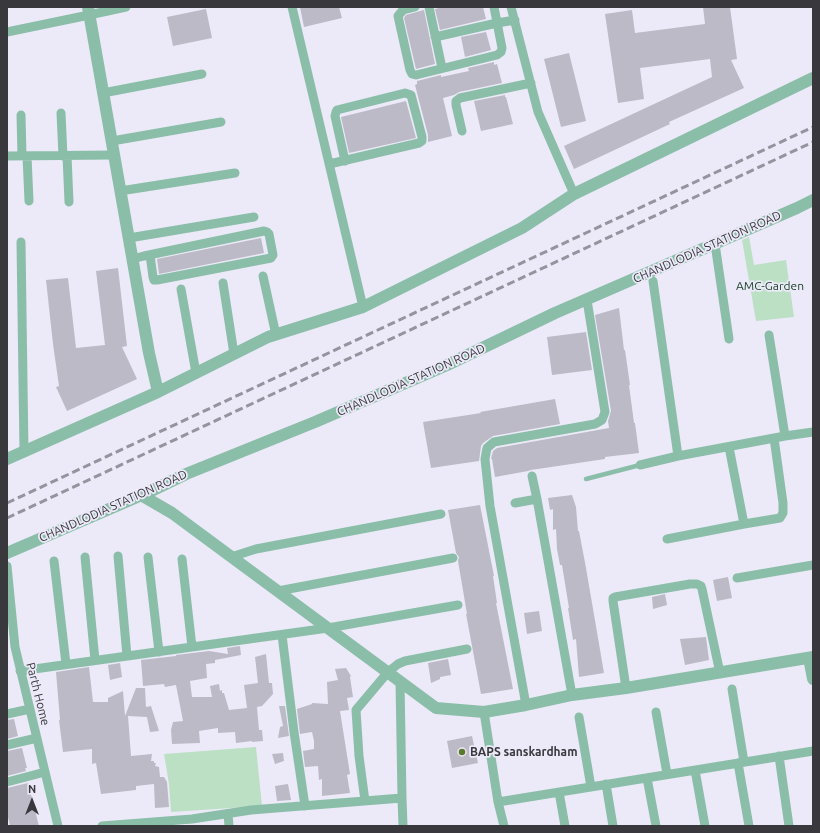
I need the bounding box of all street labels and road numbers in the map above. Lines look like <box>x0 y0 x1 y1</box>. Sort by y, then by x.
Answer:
street label: CHANDLODIA STATION ROAD <box>631 208 783 286</box>
street label: CHANDLODIA STATION ROAD <box>335 341 487 419</box>
street label: CHANDLODIA STATION ROAD <box>37 467 189 545</box>
street label: Parth Home <box>23 661 53 727</box>

